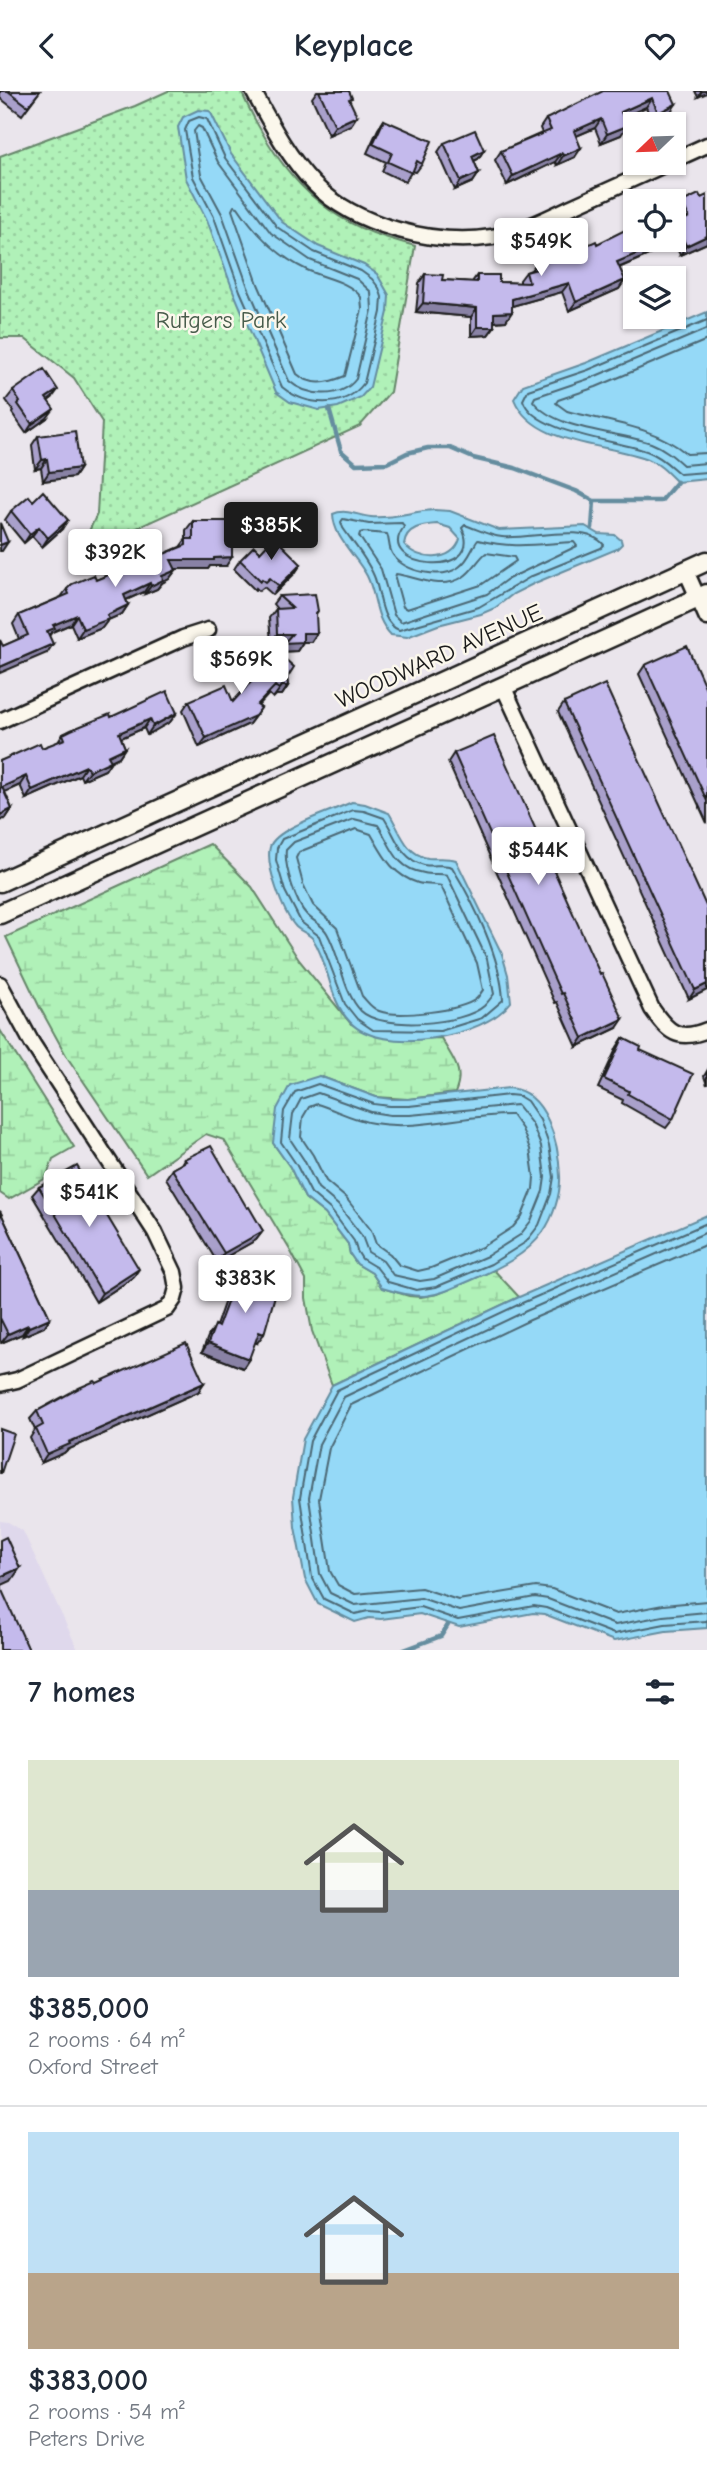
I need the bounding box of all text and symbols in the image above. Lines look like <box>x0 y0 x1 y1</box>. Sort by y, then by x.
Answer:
icon: back <box>28 27 66 65</box>
text: Keyplace <box>294 27 413 64</box>
icon: heart <box>641 27 679 65</box>
north arrow <box>623 112 686 175</box>
map controls <box>623 112 686 329</box>
button: locate <box>623 189 686 252</box>
pin: $549K <box>492 219 590 278</box>
text: $549K <box>510 227 572 254</box>
button: layers <box>623 266 686 329</box>
park label: Rutgers Park <box>156 306 287 334</box>
pin: $385K <box>222 503 320 562</box>
text: $385K <box>240 511 302 538</box>
pin: $392K <box>66 529 164 589</box>
text: $392K <box>84 538 146 565</box>
street label: WOODWARD AVENUE <box>331 598 547 714</box>
pin: $569K <box>192 637 290 696</box>
text: $569K <box>209 645 273 672</box>
pin: $544K <box>489 827 587 887</box>
text: $544K <box>508 836 568 863</box>
pin: $541K <box>40 1169 138 1229</box>
text: $541K <box>60 1178 118 1205</box>
pin: $383K <box>196 1255 294 1315</box>
text: $383K <box>214 1264 276 1291</box>
icon: filters <box>641 1673 679 1711</box>
text: 7 homes <box>28 1675 135 1710</box>
icon: home <box>291 1805 417 1931</box>
text: $385,000 <box>28 1991 149 2026</box>
text: 2 rooms · 64 m² <box>28 2026 185 2053</box>
text: Oxford Street <box>28 2053 158 2080</box>
icon: home <box>291 2177 417 2303</box>
text: $383,000 <box>28 2363 148 2398</box>
text: 2 rooms · 54 m² <box>28 2398 185 2425</box>
text: Peters Drive <box>28 2425 145 2452</box>

